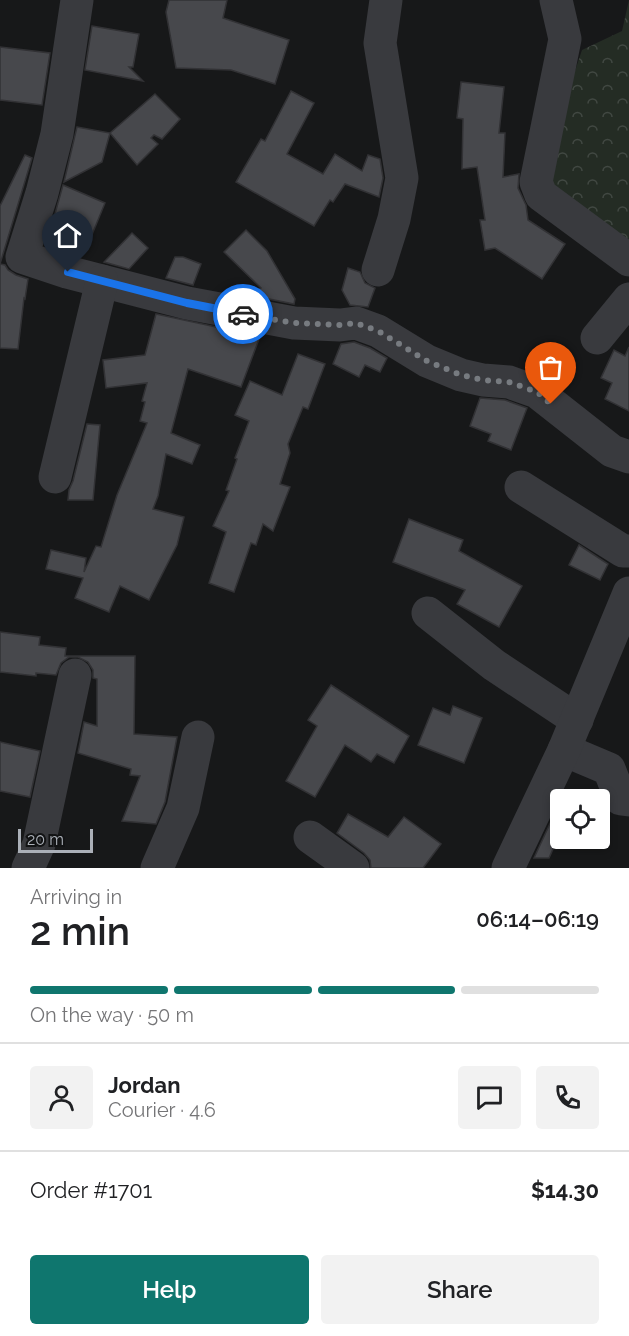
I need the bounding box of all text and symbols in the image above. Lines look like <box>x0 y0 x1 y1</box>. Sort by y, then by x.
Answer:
pin <box>42 210 93 272</box>
icon: home <box>51 219 84 252</box>
courier <box>213 284 273 344</box>
icon: car <box>227 298 260 331</box>
pin <box>525 342 576 404</box>
icon: bag <box>534 351 567 384</box>
map controls <box>550 789 610 849</box>
button: locate <box>550 789 610 849</box>
scale bar <box>18 826 93 854</box>
text: 20 m <box>27 830 64 849</box>
text: Arriving in <box>30 885 122 909</box>
text: 06:14–06:19 <box>476 906 599 932</box>
text: 2 min <box>30 908 130 954</box>
text: On the way · 50 m <box>30 1003 194 1027</box>
button: person <box>30 1066 93 1129</box>
button: chat <box>458 1066 521 1129</box>
button: phone <box>536 1066 599 1129</box>
text: Jordan <box>108 1072 180 1098</box>
text: Courier · 4.6 <box>108 1098 216 1122</box>
text: Order #1701 <box>30 1177 152 1203</box>
text: $14.30 <box>531 1177 599 1203</box>
button: Help <box>30 1255 309 1324</box>
button: Share <box>321 1255 599 1324</box>

